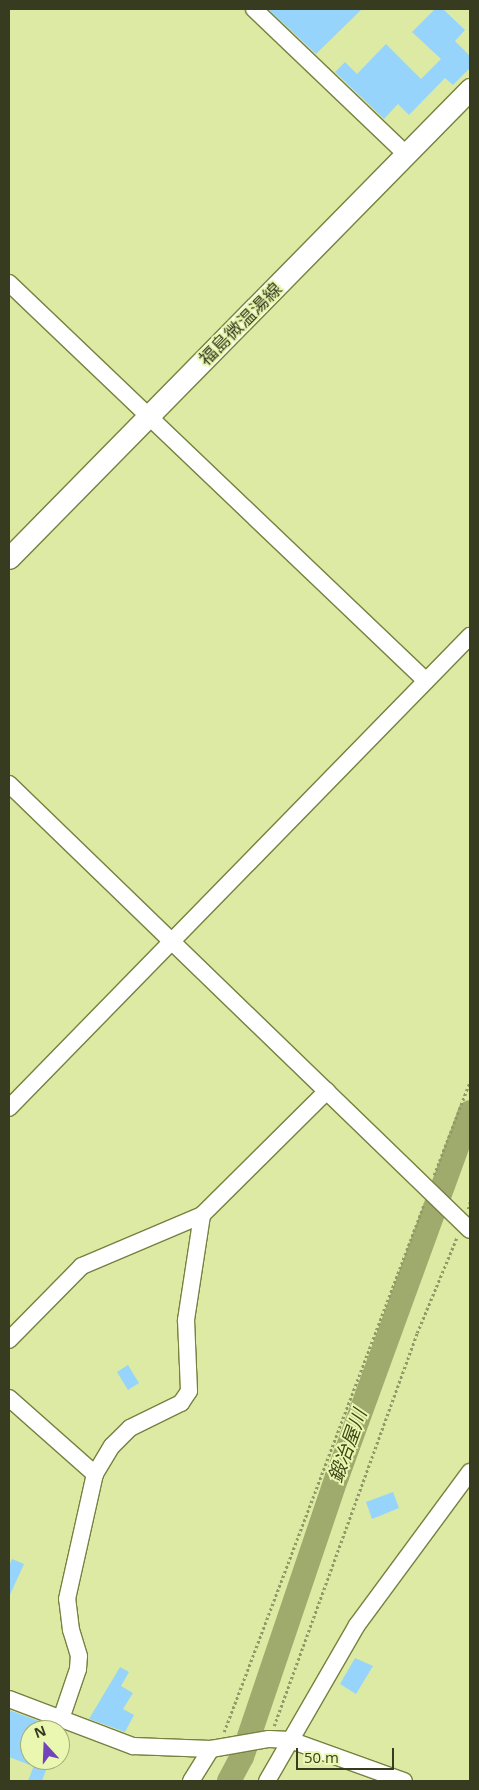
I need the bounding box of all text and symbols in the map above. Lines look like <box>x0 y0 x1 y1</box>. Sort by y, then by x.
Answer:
street label: 福島微温湯線 <box>194 278 286 370</box>
water label: 鍛冶屋川 <box>324 1406 372 1486</box>
north arrow <box>20 1720 70 1770</box>
text: N <box>31 1721 49 1742</box>
scale bar <box>299 1738 396 1770</box>
text: 50 m <box>304 1747 339 1767</box>

